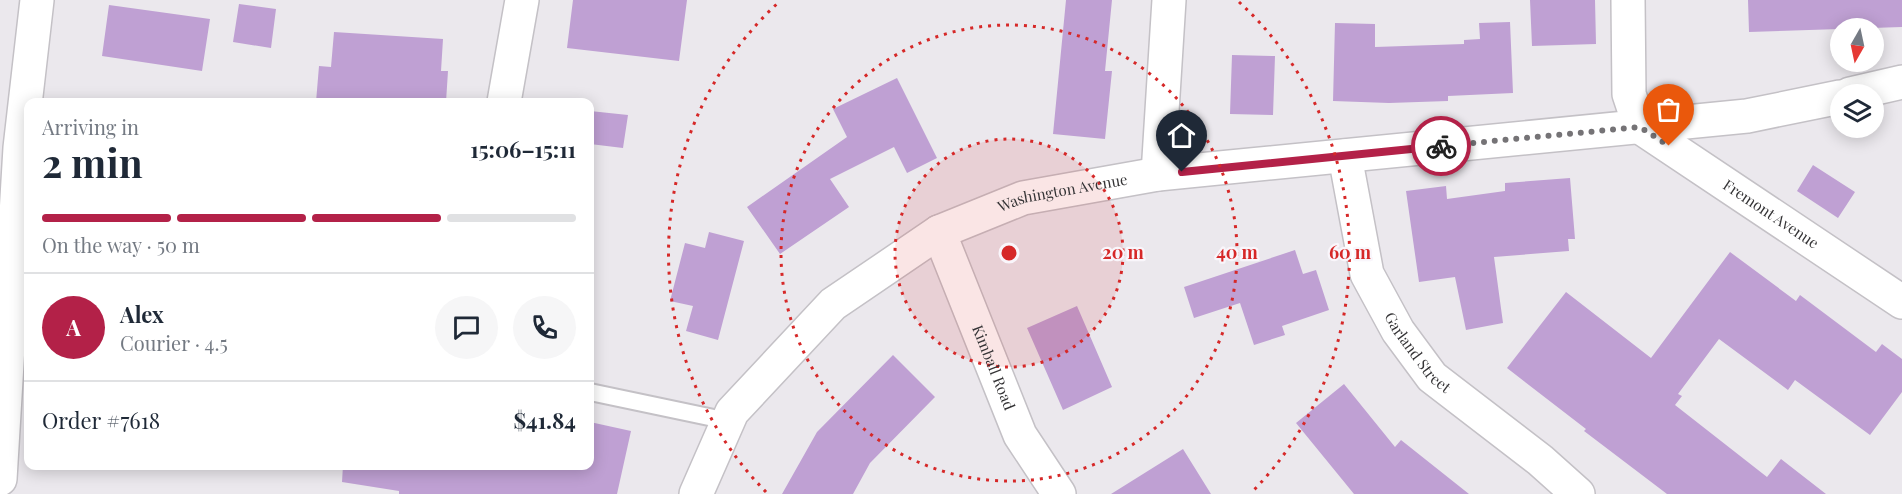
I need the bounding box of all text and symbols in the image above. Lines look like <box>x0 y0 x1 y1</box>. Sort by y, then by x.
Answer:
north arrow <box>1830 18 1884 72</box>
map controls <box>1830 18 1884 138</box>
pin <box>1643 84 1694 146</box>
button: layers <box>1830 84 1884 138</box>
icon: bag <box>1652 93 1685 126</box>
pin <box>1156 110 1207 172</box>
text: Arriving in <box>42 113 139 140</box>
courier <box>1411 116 1471 176</box>
icon: home <box>1165 119 1198 152</box>
icon: bike <box>1425 130 1458 163</box>
text: 15:06–15:11 <box>470 134 576 164</box>
text: 2 min <box>42 136 143 188</box>
street label: Washington Avenue <box>994 169 1129 217</box>
street label: Fremont Avenue <box>1720 174 1823 253</box>
text: On the way · 50 m <box>42 231 200 258</box>
text: 20 m <box>1102 240 1144 264</box>
text: 40 m <box>1216 240 1259 264</box>
text: 60 m <box>1329 240 1372 264</box>
centre of rings <box>999 243 1019 263</box>
button: chat <box>435 296 498 359</box>
button: phone <box>513 296 576 359</box>
text: Alex <box>120 299 164 329</box>
street label: Garland Street <box>1381 308 1456 397</box>
text: A <box>66 312 81 342</box>
street label: Kimball Road <box>968 322 1020 413</box>
text: Courier · 4.5 <box>120 329 228 356</box>
text: Order #7618 <box>42 405 160 435</box>
text: $41.84 <box>513 405 576 435</box>

